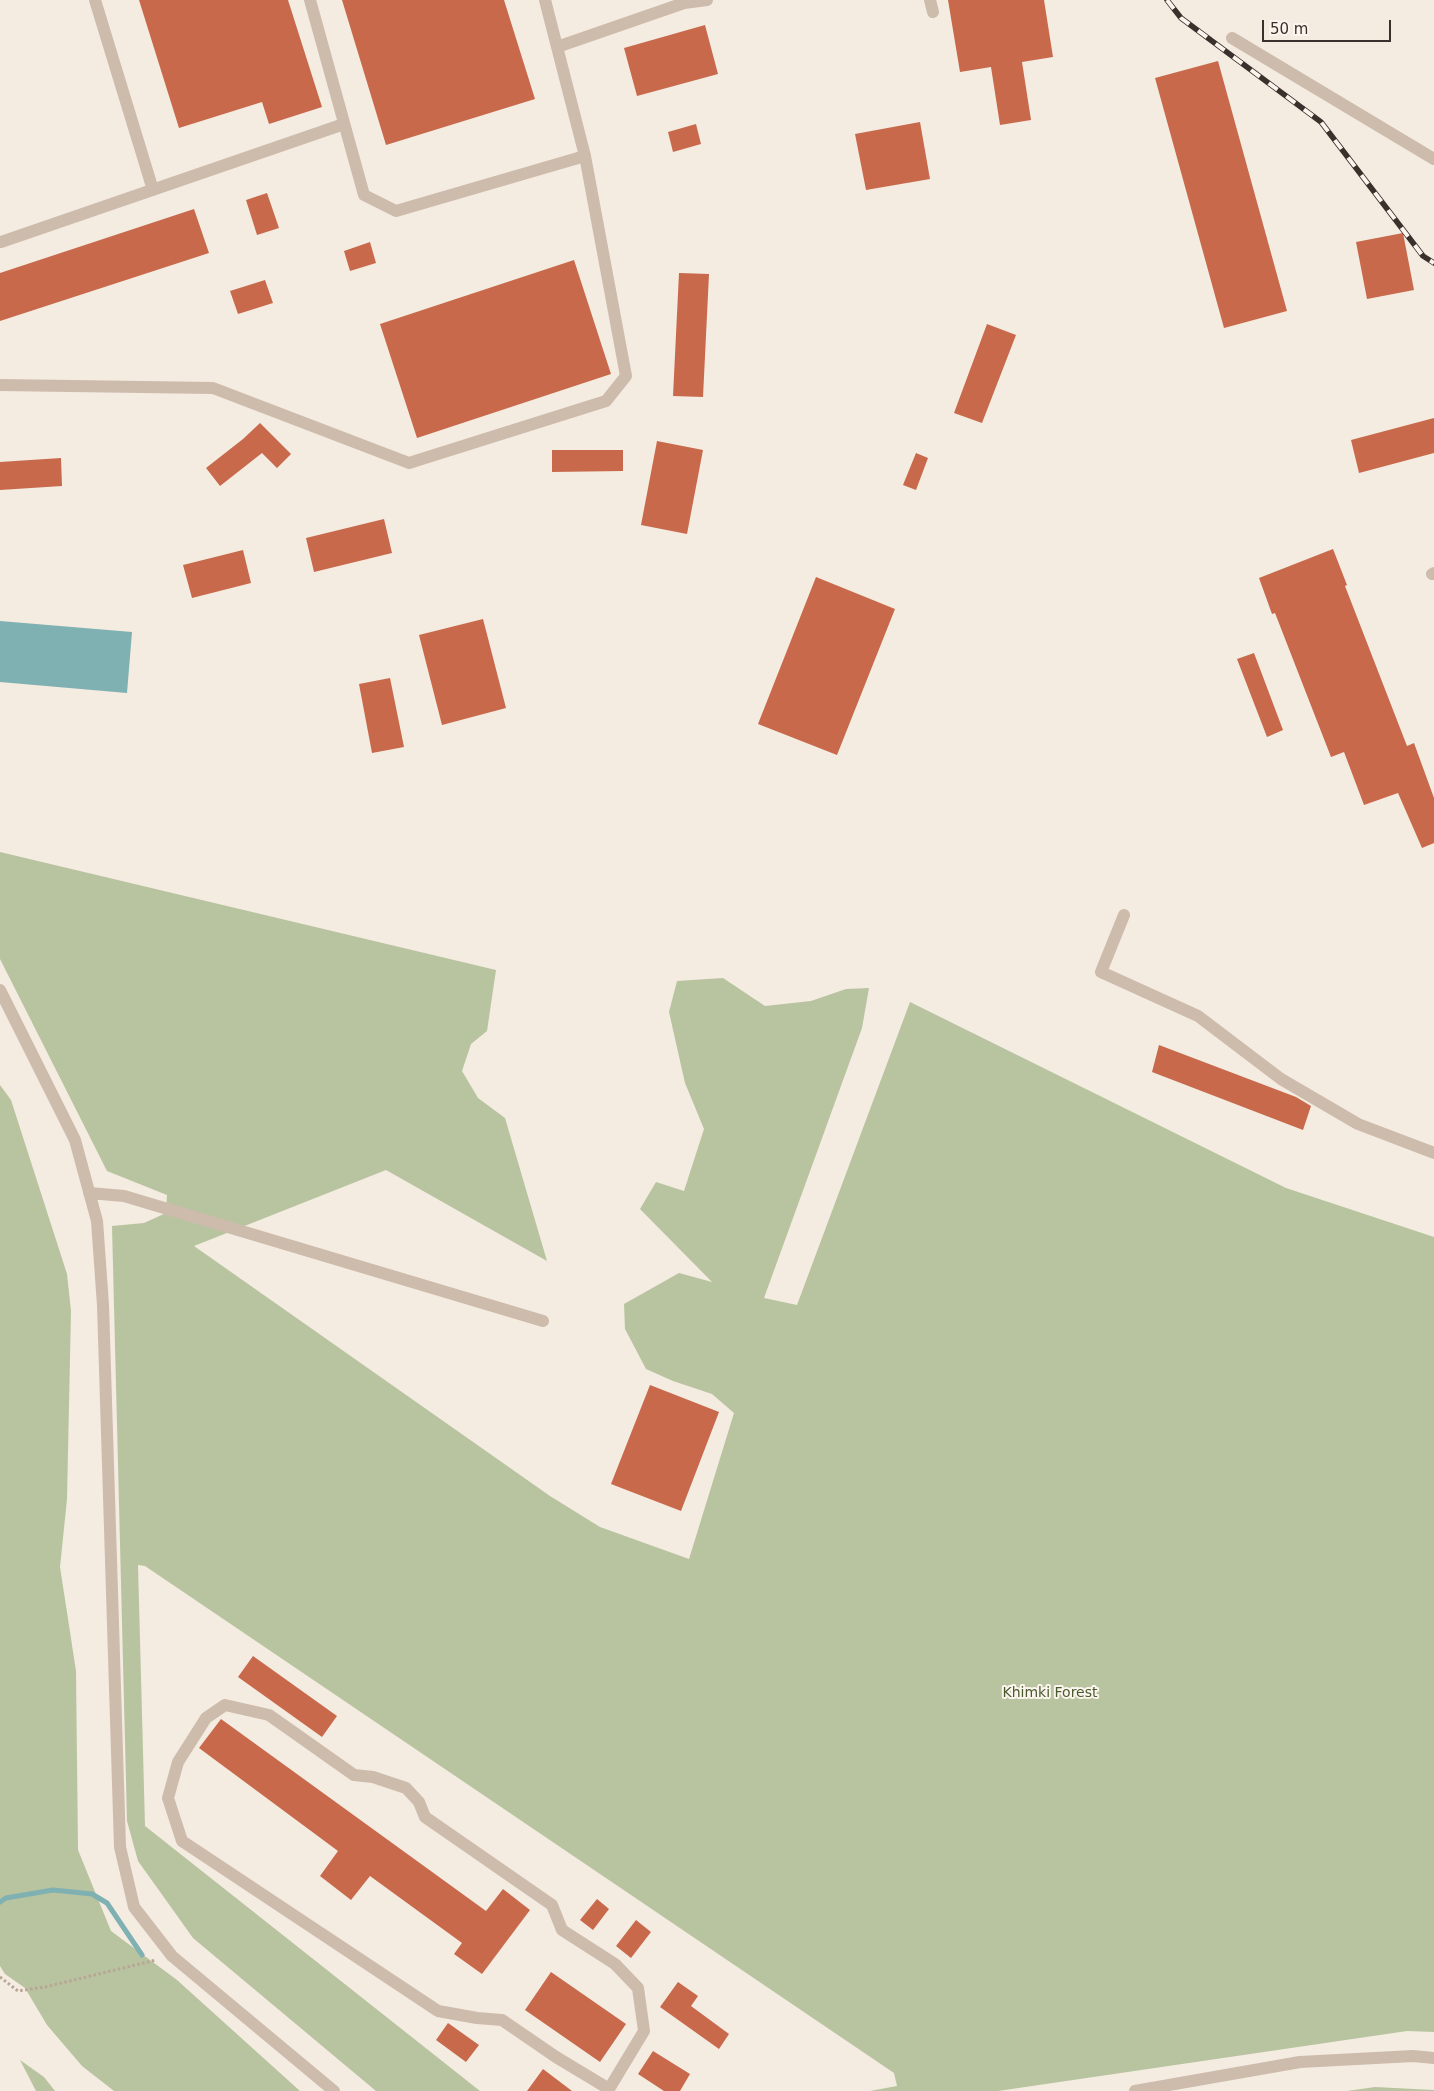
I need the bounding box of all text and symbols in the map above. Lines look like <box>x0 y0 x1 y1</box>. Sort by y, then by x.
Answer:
scale bar <box>1264 10 1393 42</box>
text: 50 m <box>1270 20 1308 38</box>
park label: Khimki Forest <box>1003 1685 1097 1701</box>

